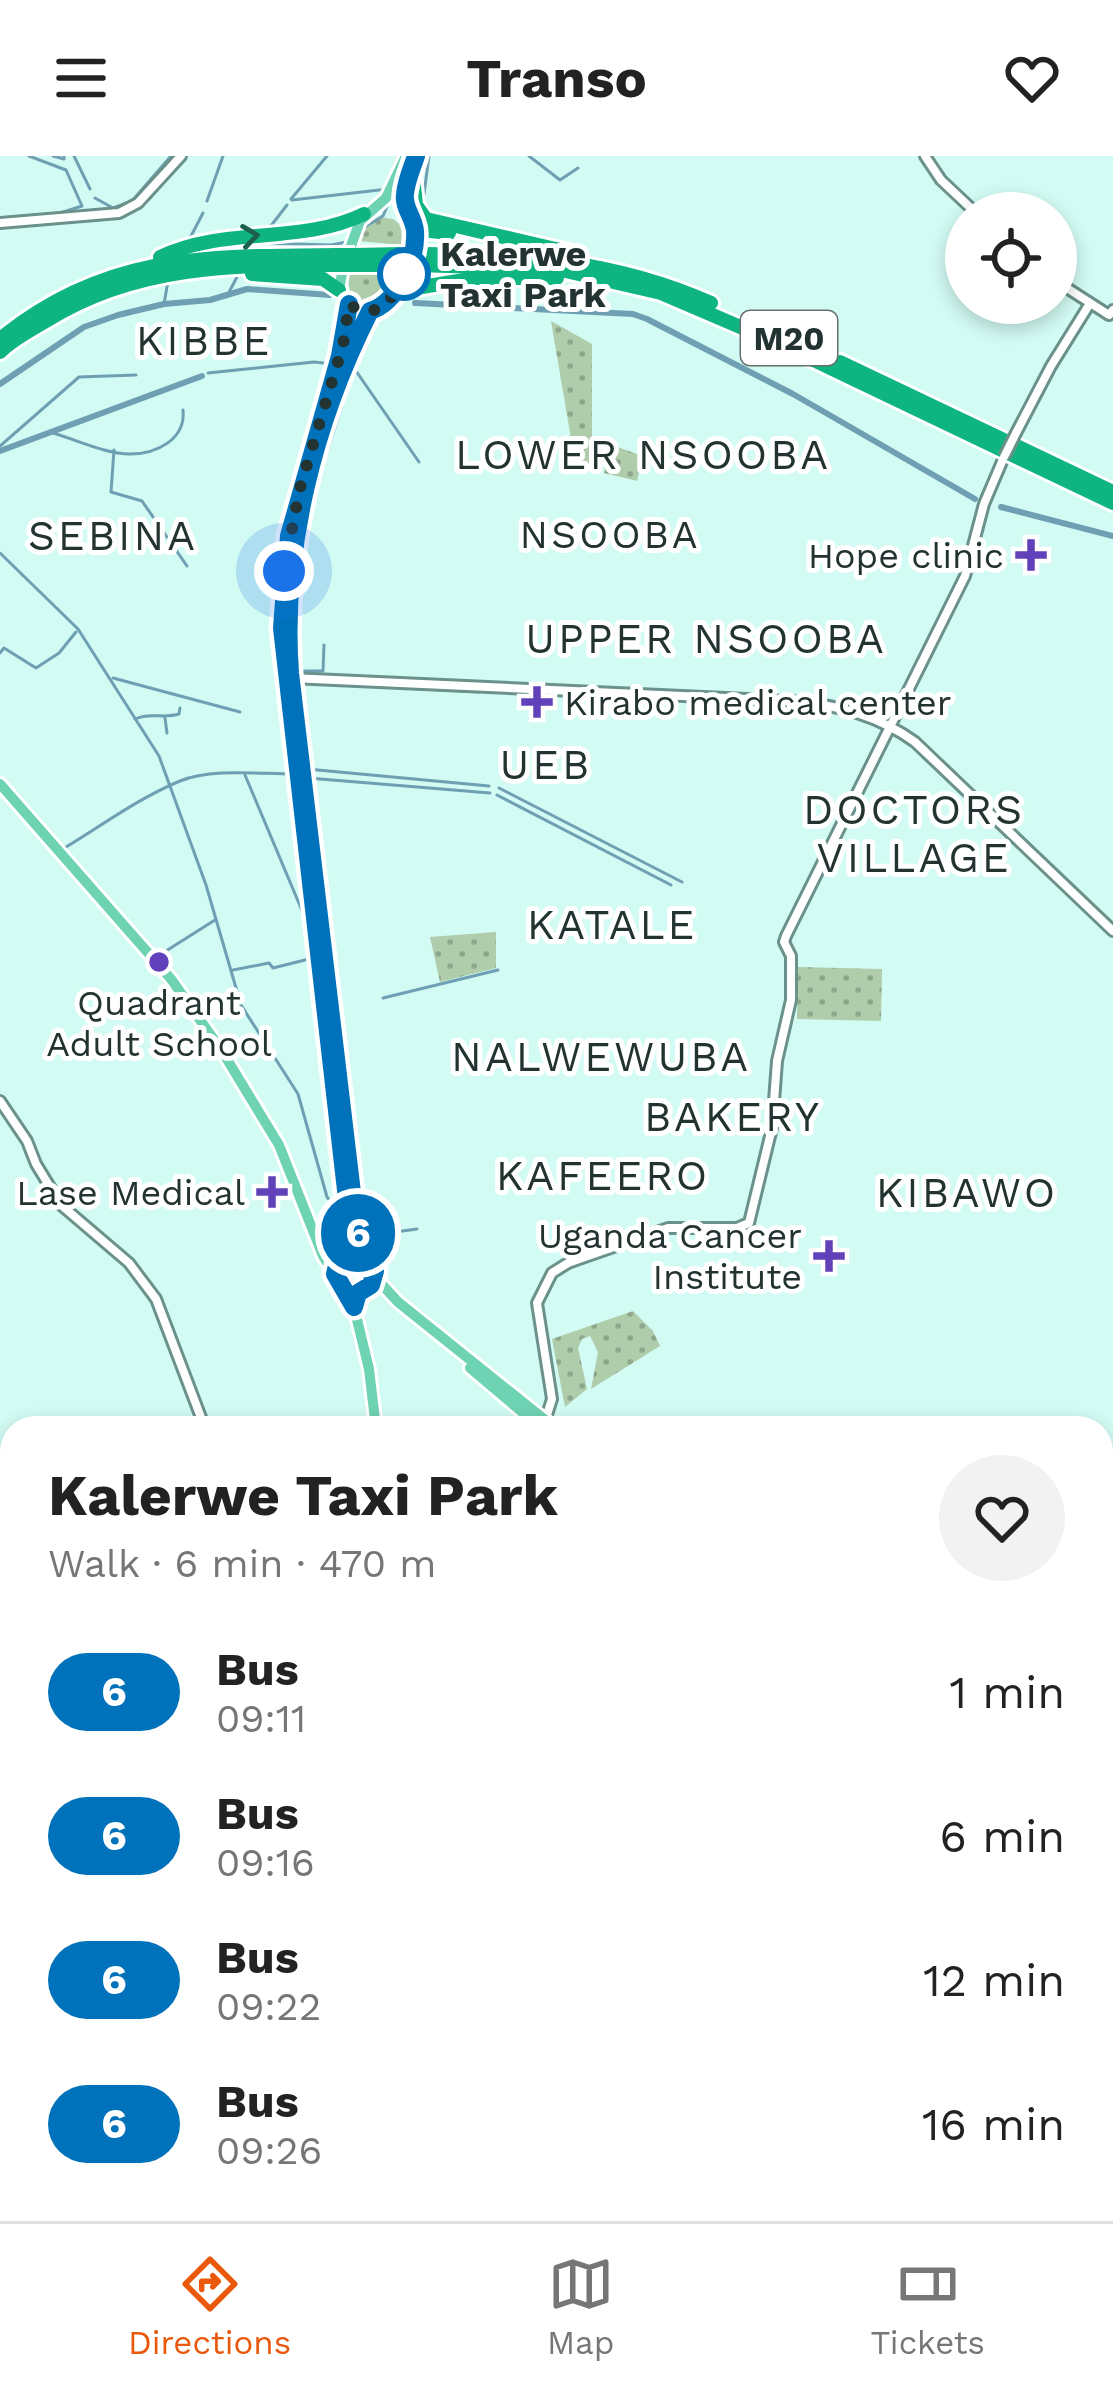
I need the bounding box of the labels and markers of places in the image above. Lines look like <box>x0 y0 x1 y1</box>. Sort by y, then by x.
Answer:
place label: Kalerwe Taxi Park <box>440 233 607 316</box>
marker: Kalerwe Taxi Park <box>379 249 429 299</box>
place label: Hope clinic <box>808 535 1004 577</box>
marker: Hope clinic <box>1015 539 1047 571</box>
place label: Kirabo medical center <box>564 682 952 724</box>
marker: Kirabo medical center <box>521 686 553 718</box>
marker: Quadrant Adult School <box>146 949 172 975</box>
place label: Quadrant Adult School <box>46 982 272 1065</box>
place label: Lase Medical <box>16 1172 245 1214</box>
marker: Lase Medical <box>256 1176 288 1208</box>
place label: Uganda Cancer Institute <box>538 1215 802 1298</box>
marker: Uganda Cancer Institute <box>813 1240 845 1272</box>

